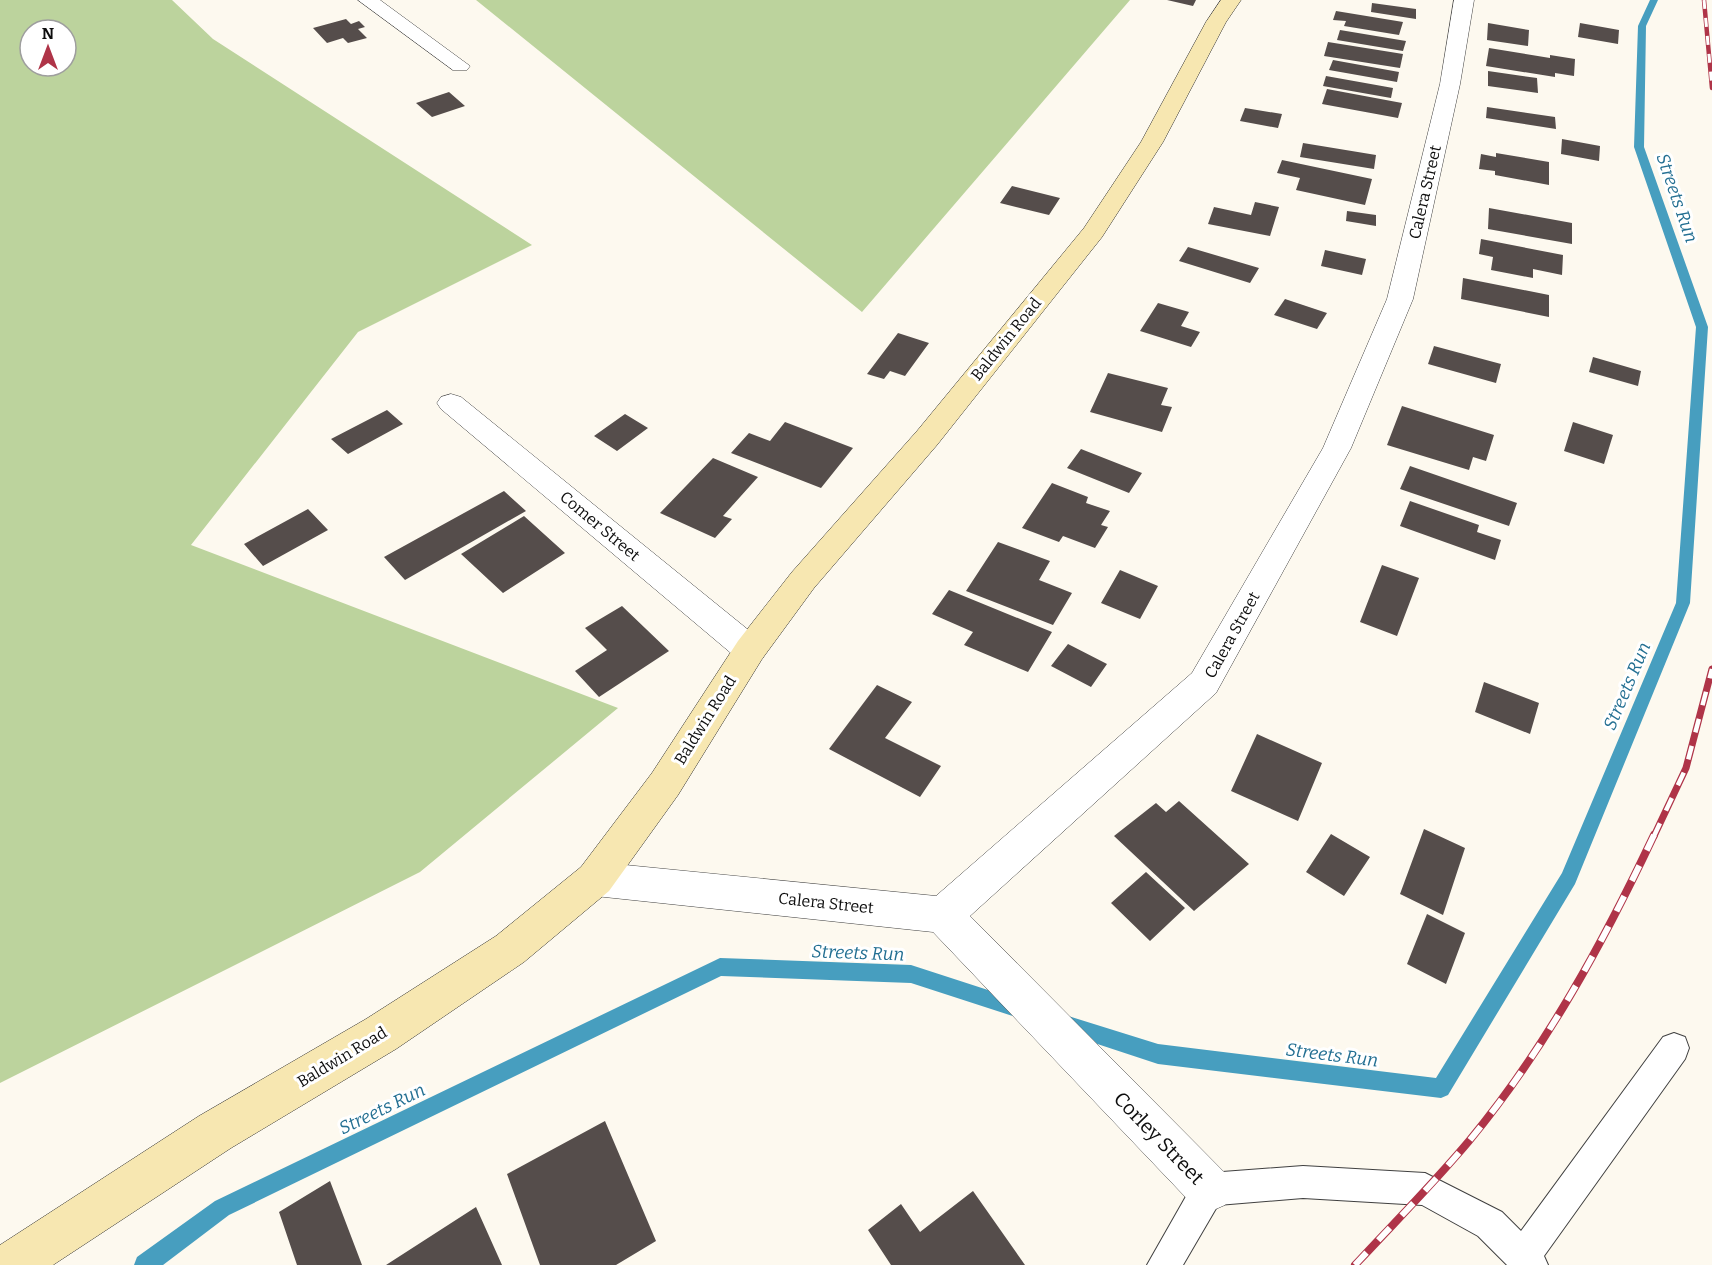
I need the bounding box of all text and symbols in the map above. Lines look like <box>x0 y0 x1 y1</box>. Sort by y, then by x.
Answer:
north arrow <box>18 18 78 78</box>
text: N <box>42 24 54 43</box>
street label: Calera Street <box>1405 143 1445 241</box>
water label: Streets Run <box>1651 150 1703 246</box>
street label: Baldwin Road <box>967 293 1045 384</box>
street label: Comer Street <box>556 487 644 565</box>
street label: Calera Street <box>1200 588 1264 681</box>
water label: Streets Run <box>1599 639 1655 733</box>
street label: Baldwin Road <box>670 672 740 768</box>
street label: Calera Street <box>777 889 875 917</box>
water label: Streets Run <box>811 940 905 966</box>
street label: Baldwin Road <box>294 1023 391 1091</box>
water label: Streets Run <box>1285 1038 1379 1072</box>
water label: Streets Run <box>335 1079 429 1139</box>
street label: Corley Street <box>1109 1087 1209 1189</box>

